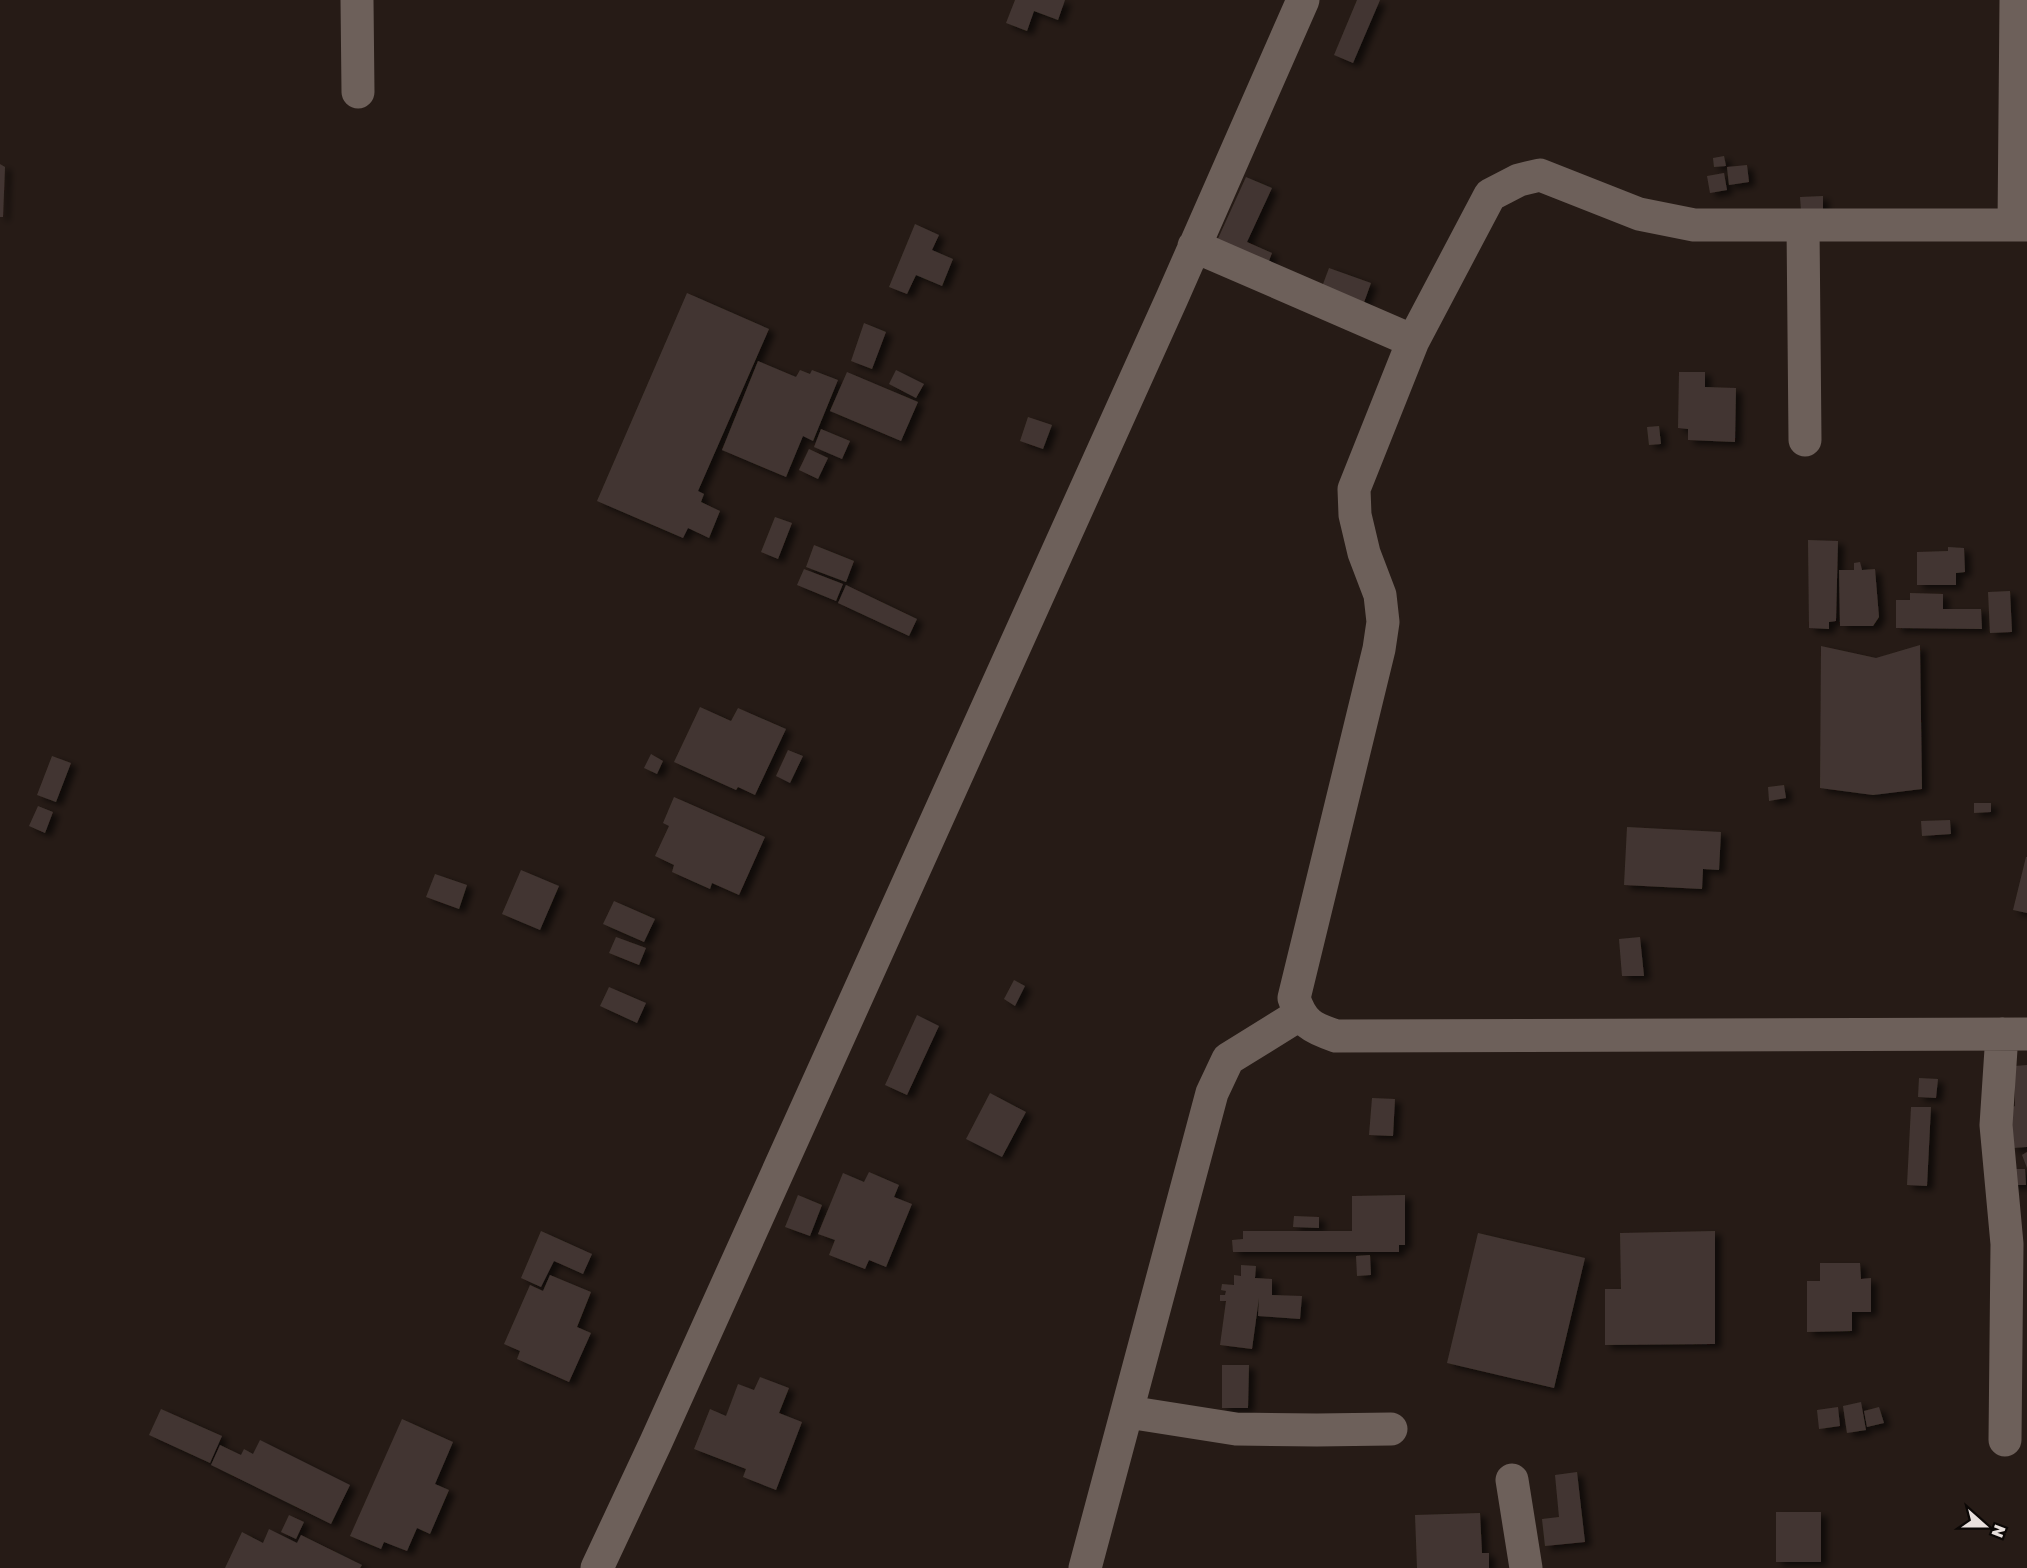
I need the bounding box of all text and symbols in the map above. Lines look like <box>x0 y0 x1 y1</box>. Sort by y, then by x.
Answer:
north arrow <box>1955 1496 2015 1556</box>
text: N <box>1987 1522 2011 1541</box>

